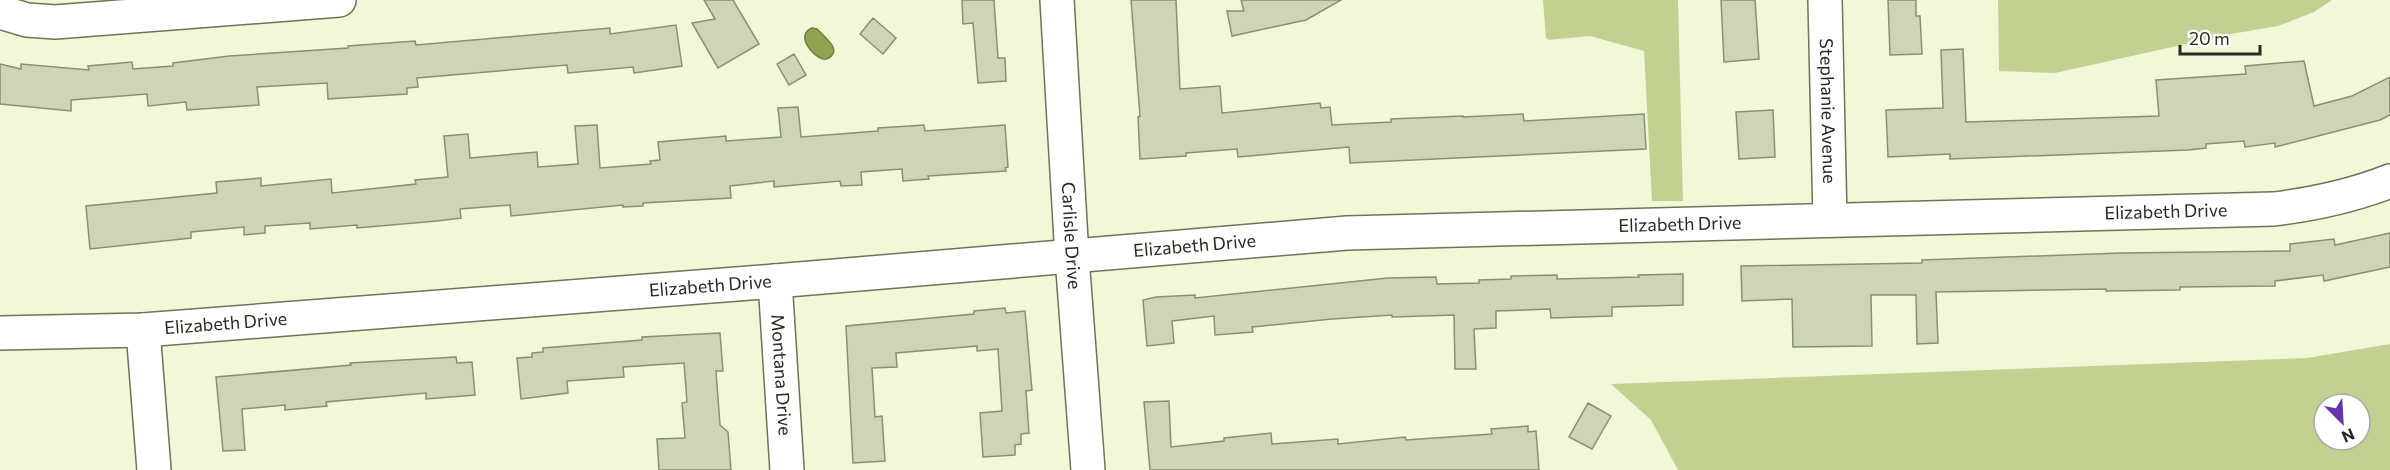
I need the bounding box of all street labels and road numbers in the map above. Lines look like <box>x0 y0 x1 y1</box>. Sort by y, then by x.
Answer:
street label: Stephanie Avenue <box>1816 38 1841 184</box>
street label: Carlisle Drive <box>1058 181 1086 290</box>
street label: Elizabeth Drive <box>2104 198 2228 223</box>
street label: Elizabeth Drive <box>1618 211 1742 236</box>
street label: Elizabeth Drive <box>1132 229 1257 261</box>
street label: Elizabeth Drive <box>648 269 772 301</box>
street label: Elizabeth Drive <box>163 307 288 338</box>
street label: Montana Drive <box>767 313 797 436</box>

